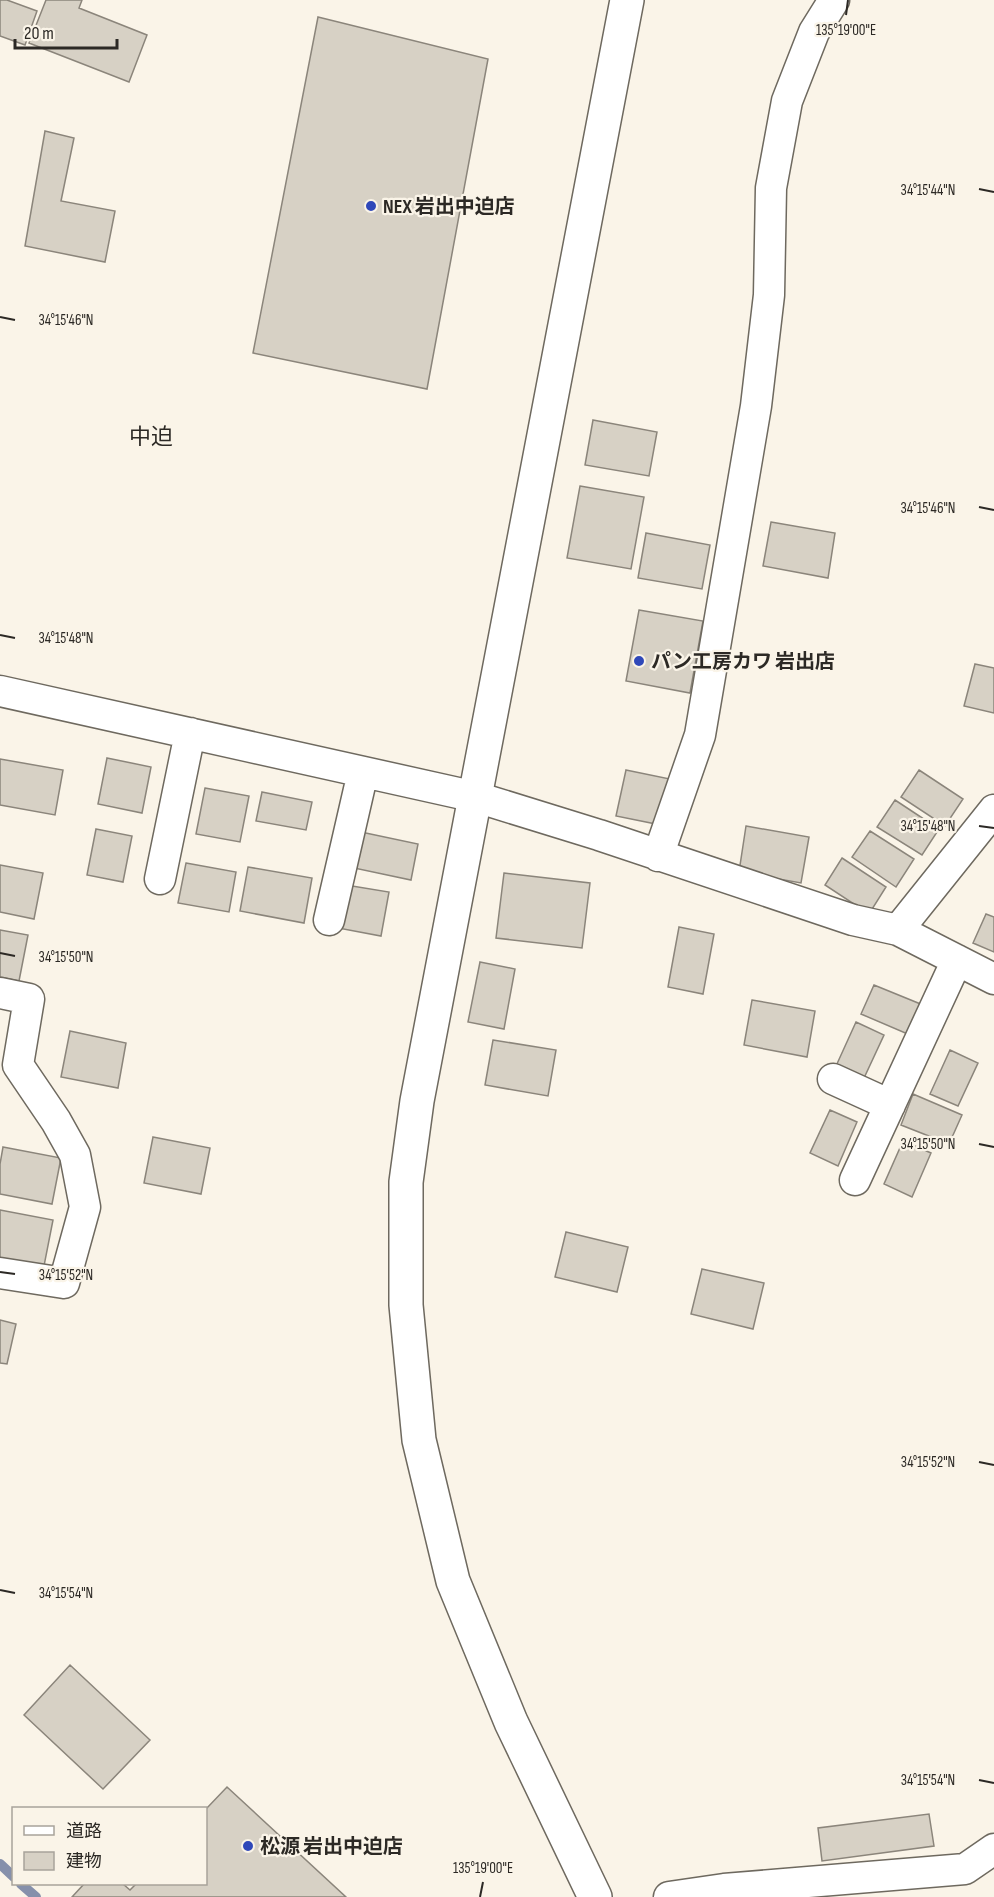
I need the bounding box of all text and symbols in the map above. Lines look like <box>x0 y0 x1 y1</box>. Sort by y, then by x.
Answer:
scale bar <box>15 12 117 50</box>
text: 135°19'00"E <box>816 21 876 40</box>
text: 20 m <box>24 23 54 44</box>
text: 34°15'44"N <box>901 181 955 200</box>
place label: NEX 岩出中迫店 <box>383 195 515 219</box>
marker: NEX 岩出中迫店 <box>364 199 378 213</box>
text: 34°15'46"N <box>39 311 94 330</box>
district label: 中迫 <box>129 424 173 451</box>
text: 34°15'46"N <box>901 499 956 518</box>
text: 34°15'48"N <box>39 629 93 648</box>
place label: パン工房カワ 岩出店 <box>651 650 835 674</box>
marker: パン工房カワ 岩出店 <box>632 654 646 668</box>
text: 34°15'48"N <box>901 817 955 836</box>
text: 34°15'50"N <box>39 948 93 967</box>
text: 34°15'50"N <box>901 1135 955 1154</box>
text: 34°15'52"N <box>39 1266 93 1285</box>
text: 34°15'52"N <box>901 1453 955 1472</box>
text: 34°15'54"N <box>39 1584 93 1603</box>
text: 34°15'54"N <box>901 1771 955 1790</box>
legend <box>12 1807 207 1885</box>
text: 道路 <box>66 1821 102 1842</box>
place label: 松源 岩出中迫店 <box>260 1835 403 1859</box>
marker: 松源 岩出中迫店 <box>241 1839 255 1853</box>
text: 建物 <box>66 1851 102 1872</box>
text: 135°19'00"E <box>453 1859 513 1878</box>

